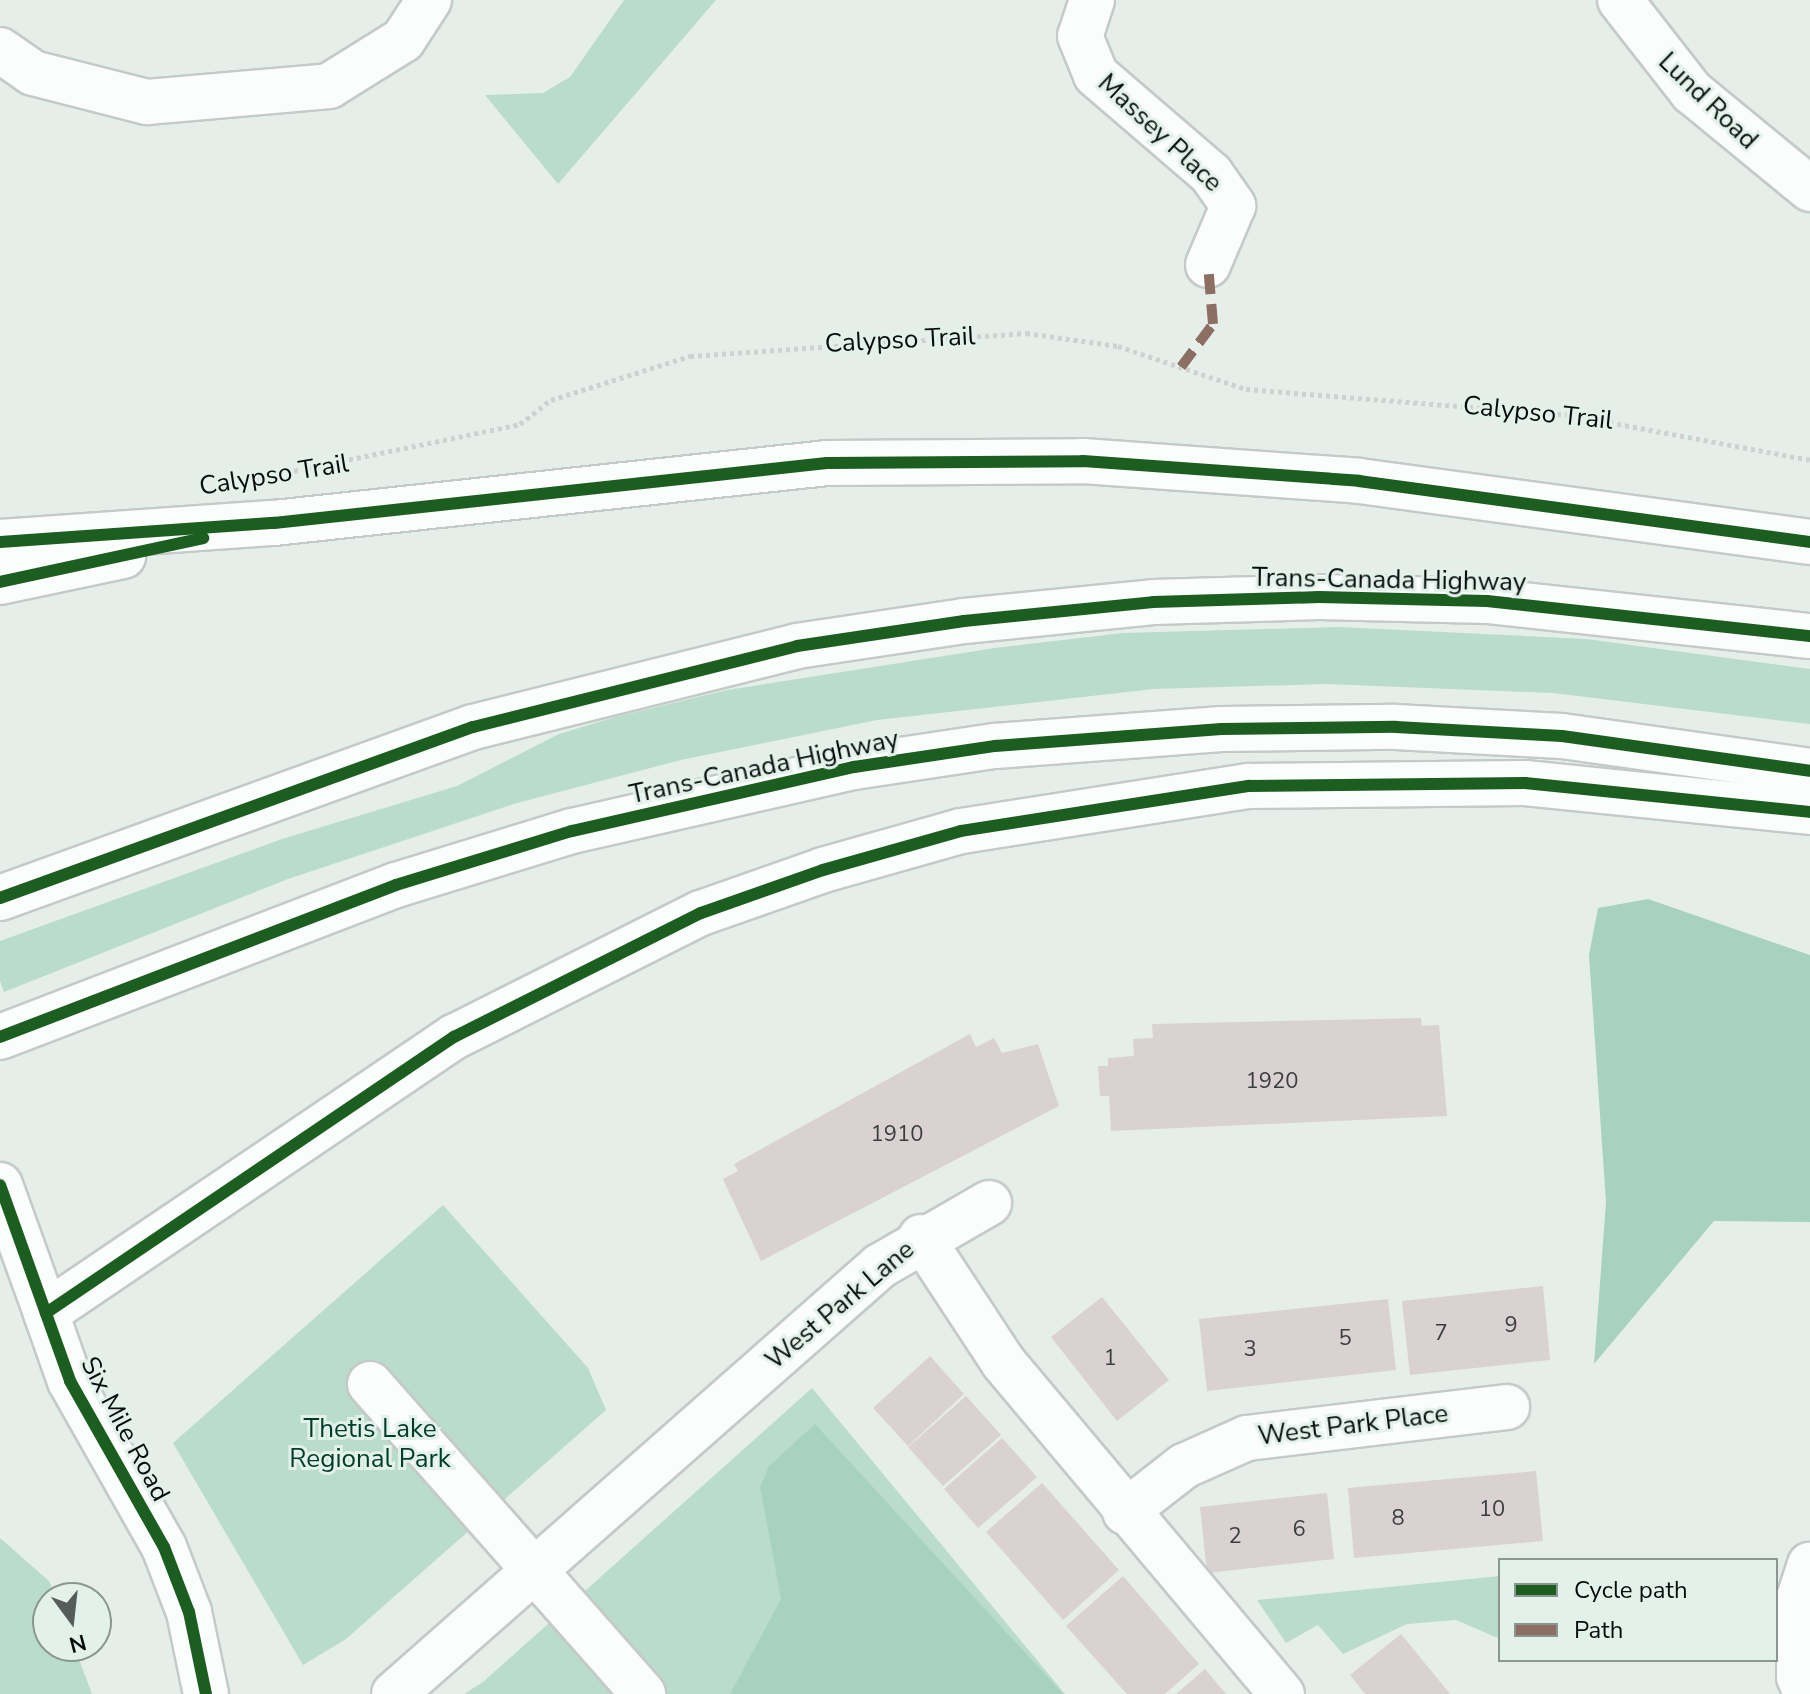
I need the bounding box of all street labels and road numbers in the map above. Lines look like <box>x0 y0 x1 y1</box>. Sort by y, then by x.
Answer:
street label: Lund Road <box>1652 46 1764 156</box>
street label: Massey Place <box>1091 68 1229 198</box>
street label: Calypso Trail <box>824 320 976 360</box>
street label: Calypso Trail <box>1461 390 1615 436</box>
street label: Calypso Trail <box>197 448 351 502</box>
street label: Trans-Canada Highway <box>1252 562 1526 598</box>
street label: Trans-Canada Highway <box>627 723 901 811</box>
street label: West Park Lane <box>759 1234 921 1376</box>
street label: Six Mile Road <box>74 1351 176 1507</box>
street label: West Park Place <box>1256 1398 1450 1452</box>

